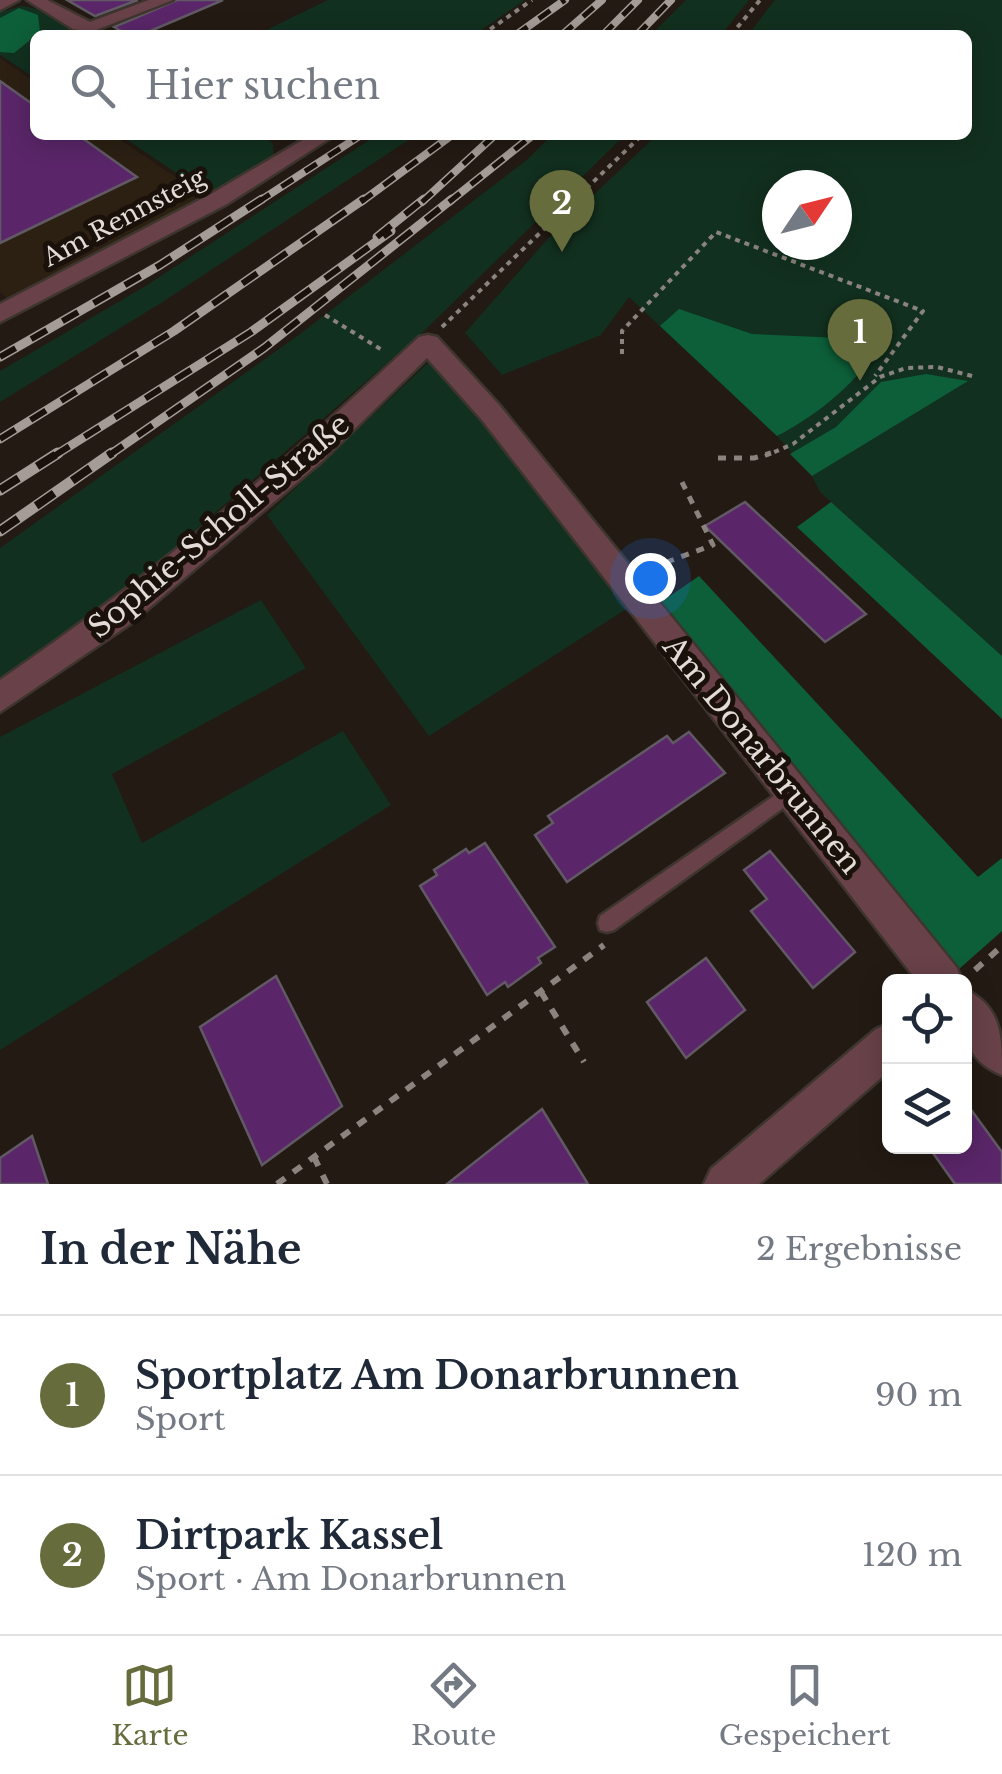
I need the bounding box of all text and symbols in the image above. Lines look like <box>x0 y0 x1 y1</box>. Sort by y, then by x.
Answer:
search box <box>30 30 972 140</box>
icon: search <box>65 58 120 113</box>
text: Hier suchen <box>145 62 380 109</box>
street label: Am Rennsteig <box>37 161 212 274</box>
pin: 2 <box>530 170 594 252</box>
north arrow <box>762 170 852 260</box>
pin: 1 <box>828 298 892 381</box>
street label: Sophie-Scholl-Straße <box>81 406 357 646</box>
your location <box>625 553 676 604</box>
street label: Am Donarbrunnen <box>655 628 870 881</box>
map controls <box>882 974 972 1154</box>
button: locate <box>882 974 972 1064</box>
button: layers <box>882 1064 972 1154</box>
text: In der Nähe <box>40 1223 302 1275</box>
text: 2 Ergebnisse <box>756 1229 962 1269</box>
text: Sportplatz Am Donarbrunnen <box>135 1352 739 1399</box>
text: 1 <box>66 1375 79 1415</box>
text: 90 m <box>875 1375 962 1415</box>
text: Sport <box>135 1399 226 1439</box>
text: Dirtpark Kassel <box>135 1512 443 1559</box>
text: 2 <box>62 1535 83 1575</box>
text: 120 m <box>862 1535 962 1575</box>
text: Sport · Am Donarbrunnen <box>135 1559 566 1599</box>
tab: Karte <box>111 1658 189 1753</box>
tab: Route <box>411 1658 496 1753</box>
tab: Gespeichert <box>719 1658 891 1753</box>

